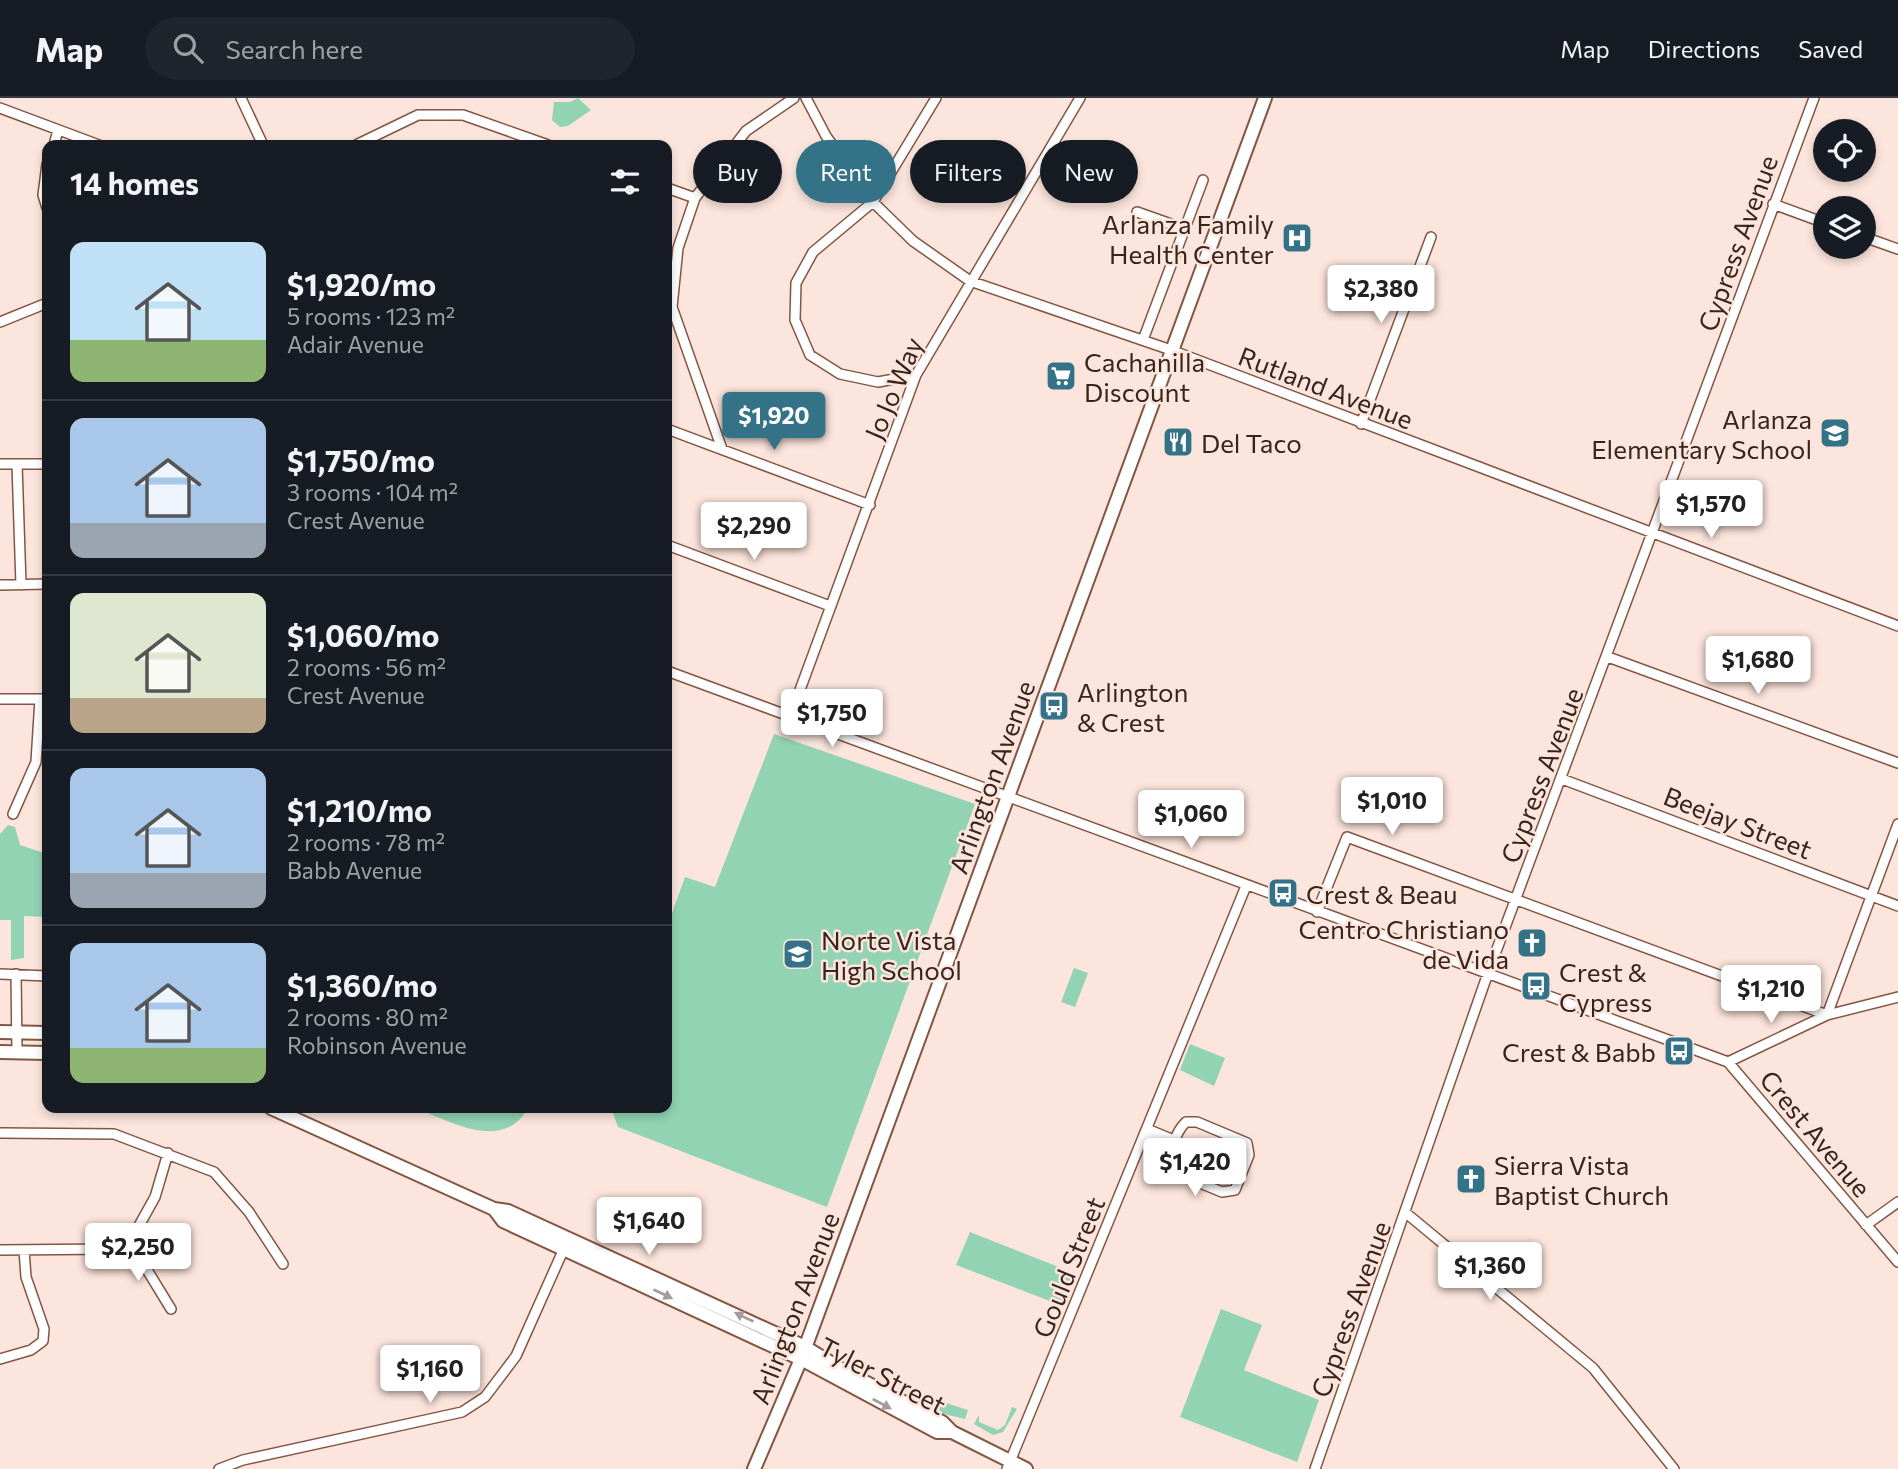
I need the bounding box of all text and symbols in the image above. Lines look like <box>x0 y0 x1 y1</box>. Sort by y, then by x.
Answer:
search box <box>145 17 635 80</box>
text: Map <box>35 28 103 69</box>
icon: search <box>169 29 207 67</box>
text: Search here <box>225 33 363 64</box>
text: Map <box>1560 34 1610 63</box>
text: Directions <box>1648 34 1760 63</box>
text: Saved <box>1798 34 1863 63</box>
map controls <box>1813 119 1876 259</box>
button: locate <box>1813 119 1876 182</box>
chip: Buy <box>693 140 782 203</box>
chip: Rent <box>796 140 896 203</box>
chip: Filters <box>910 140 1026 203</box>
chip: New <box>1040 140 1138 203</box>
street label: Cypress Avenue <box>1691 151 1783 335</box>
icon: filters <box>606 163 644 201</box>
text: 14 homes <box>70 164 199 201</box>
button: layers <box>1813 196 1876 259</box>
place label: Arlanza Family Health Center <box>1102 208 1274 269</box>
hospital icon: Arlanza Family Health Center <box>1280 221 1314 255</box>
text: $1,920/mo <box>287 265 436 302</box>
pin: $2,380 <box>1324 266 1438 325</box>
icon: home <box>126 270 210 354</box>
text: $2,380 <box>1344 274 1418 302</box>
text: 5 rooms · 123 m² <box>287 302 455 330</box>
text: Adair Avenue <box>287 330 424 358</box>
street label: Jo Jo Way <box>858 332 928 444</box>
street label: Rutland Avenue <box>1234 340 1418 434</box>
place label: Cachanilla Discount <box>1084 346 1205 407</box>
supermarket icon: Cachanilla Discount <box>1044 359 1078 393</box>
pin: $1,920 <box>717 392 831 452</box>
text: $1,920 <box>738 401 810 429</box>
place label: Arlanza Elementary School <box>1591 403 1812 464</box>
school or university icon: Arlanza Elementary School <box>1818 416 1852 450</box>
restaurant icon: Del Taco <box>1161 425 1195 459</box>
place label: Del Taco <box>1201 427 1302 458</box>
text: $1,750/mo <box>287 441 435 478</box>
icon: home <box>126 446 210 530</box>
text: 3 rooms · 104 m² <box>287 478 458 506</box>
pin: $1,570 <box>1654 480 1768 540</box>
text: $1,570 <box>1676 489 1746 517</box>
pin: $2,290 <box>697 503 811 562</box>
text: Crest Avenue <box>287 506 425 534</box>
text: $2,290 <box>717 511 791 539</box>
text: $1,060/mo <box>287 616 439 653</box>
icon: home <box>126 621 210 705</box>
pin: $1,680 <box>1701 636 1815 696</box>
text: $1,680 <box>1722 645 1794 673</box>
text: 2 rooms · 56 m² <box>287 653 446 681</box>
street label: Arlington Avenue <box>942 676 1040 878</box>
place label: Arlington & Crest <box>1077 676 1189 737</box>
text: Crest Avenue <box>287 681 425 709</box>
street label: Cypress Avenue <box>1493 683 1589 867</box>
bus stop icon: Arlington & Crest <box>1037 689 1071 723</box>
pin: $1,750 <box>775 690 889 749</box>
text: $1,750 <box>797 698 867 726</box>
pin: $1,010 <box>1335 778 1449 837</box>
street label: Beejay Street <box>1660 780 1816 864</box>
text: $1,010 <box>1357 786 1427 814</box>
pin: $1,060 <box>1134 790 1248 850</box>
text: $1,210/mo <box>287 791 432 828</box>
icon: home <box>126 796 210 880</box>
text: $1,060 <box>1154 799 1228 827</box>
text: 2 rooms · 78 m² <box>287 828 445 856</box>
text: Babb Avenue <box>287 856 422 884</box>
bus stop icon: Crest & Beau <box>1266 876 1300 910</box>
place label: Crest & Beau <box>1306 878 1458 909</box>
place label: Centro Christiano de Vida <box>1299 913 1509 974</box>
place label: Norte Vista High School <box>821 924 962 985</box>
church icon: Centro Christiano de Vida <box>1515 926 1549 960</box>
school or university icon: Norte Vista High School <box>781 937 815 971</box>
place label: Crest & Cypress <box>1559 956 1652 1017</box>
pin: $1,210 <box>1714 965 1828 1025</box>
text: $1,360/mo <box>287 966 437 1003</box>
bus stop icon: Crest & Cypress <box>1519 969 1553 1003</box>
icon: home <box>126 971 210 1055</box>
text: $1,210 <box>1737 974 1805 1002</box>
text: 2 rooms · 80 m² <box>287 1003 448 1031</box>
text: Robinson Avenue <box>287 1031 467 1059</box>
bus stop icon: Crest & Babb <box>1662 1034 1696 1068</box>
place label: Crest & Babb <box>1502 1036 1656 1067</box>
street label: Crest Avenue <box>1754 1063 1878 1203</box>
pin: $1,420 <box>1138 1138 1252 1198</box>
text: $1,420 <box>1159 1147 1231 1175</box>
place label: Sierra Vista Baptist Church <box>1494 1149 1669 1210</box>
church icon: Sierra Vista Baptist Church <box>1454 1162 1488 1196</box>
street label: Gould Street <box>1026 1192 1110 1342</box>
pin: $1,640 <box>592 1198 706 1257</box>
text: $1,640 <box>613 1206 685 1234</box>
street label: Arlington Avenue <box>743 1208 845 1408</box>
street label: Cypress Avenue <box>1304 1217 1396 1401</box>
pin: $2,250 <box>81 1224 195 1283</box>
text: $2,250 <box>101 1232 175 1260</box>
pin: $1,360 <box>1433 1242 1547 1302</box>
text: $1,360 <box>1454 1251 1526 1279</box>
one-way arrow <box>653 1289 673 1300</box>
one-way arrow <box>734 1311 754 1323</box>
street label: Tyler Street <box>815 1330 951 1420</box>
pin: $1,160 <box>373 1346 487 1405</box>
text: $1,160 <box>396 1354 464 1382</box>
one-way arrow <box>872 1398 892 1410</box>

